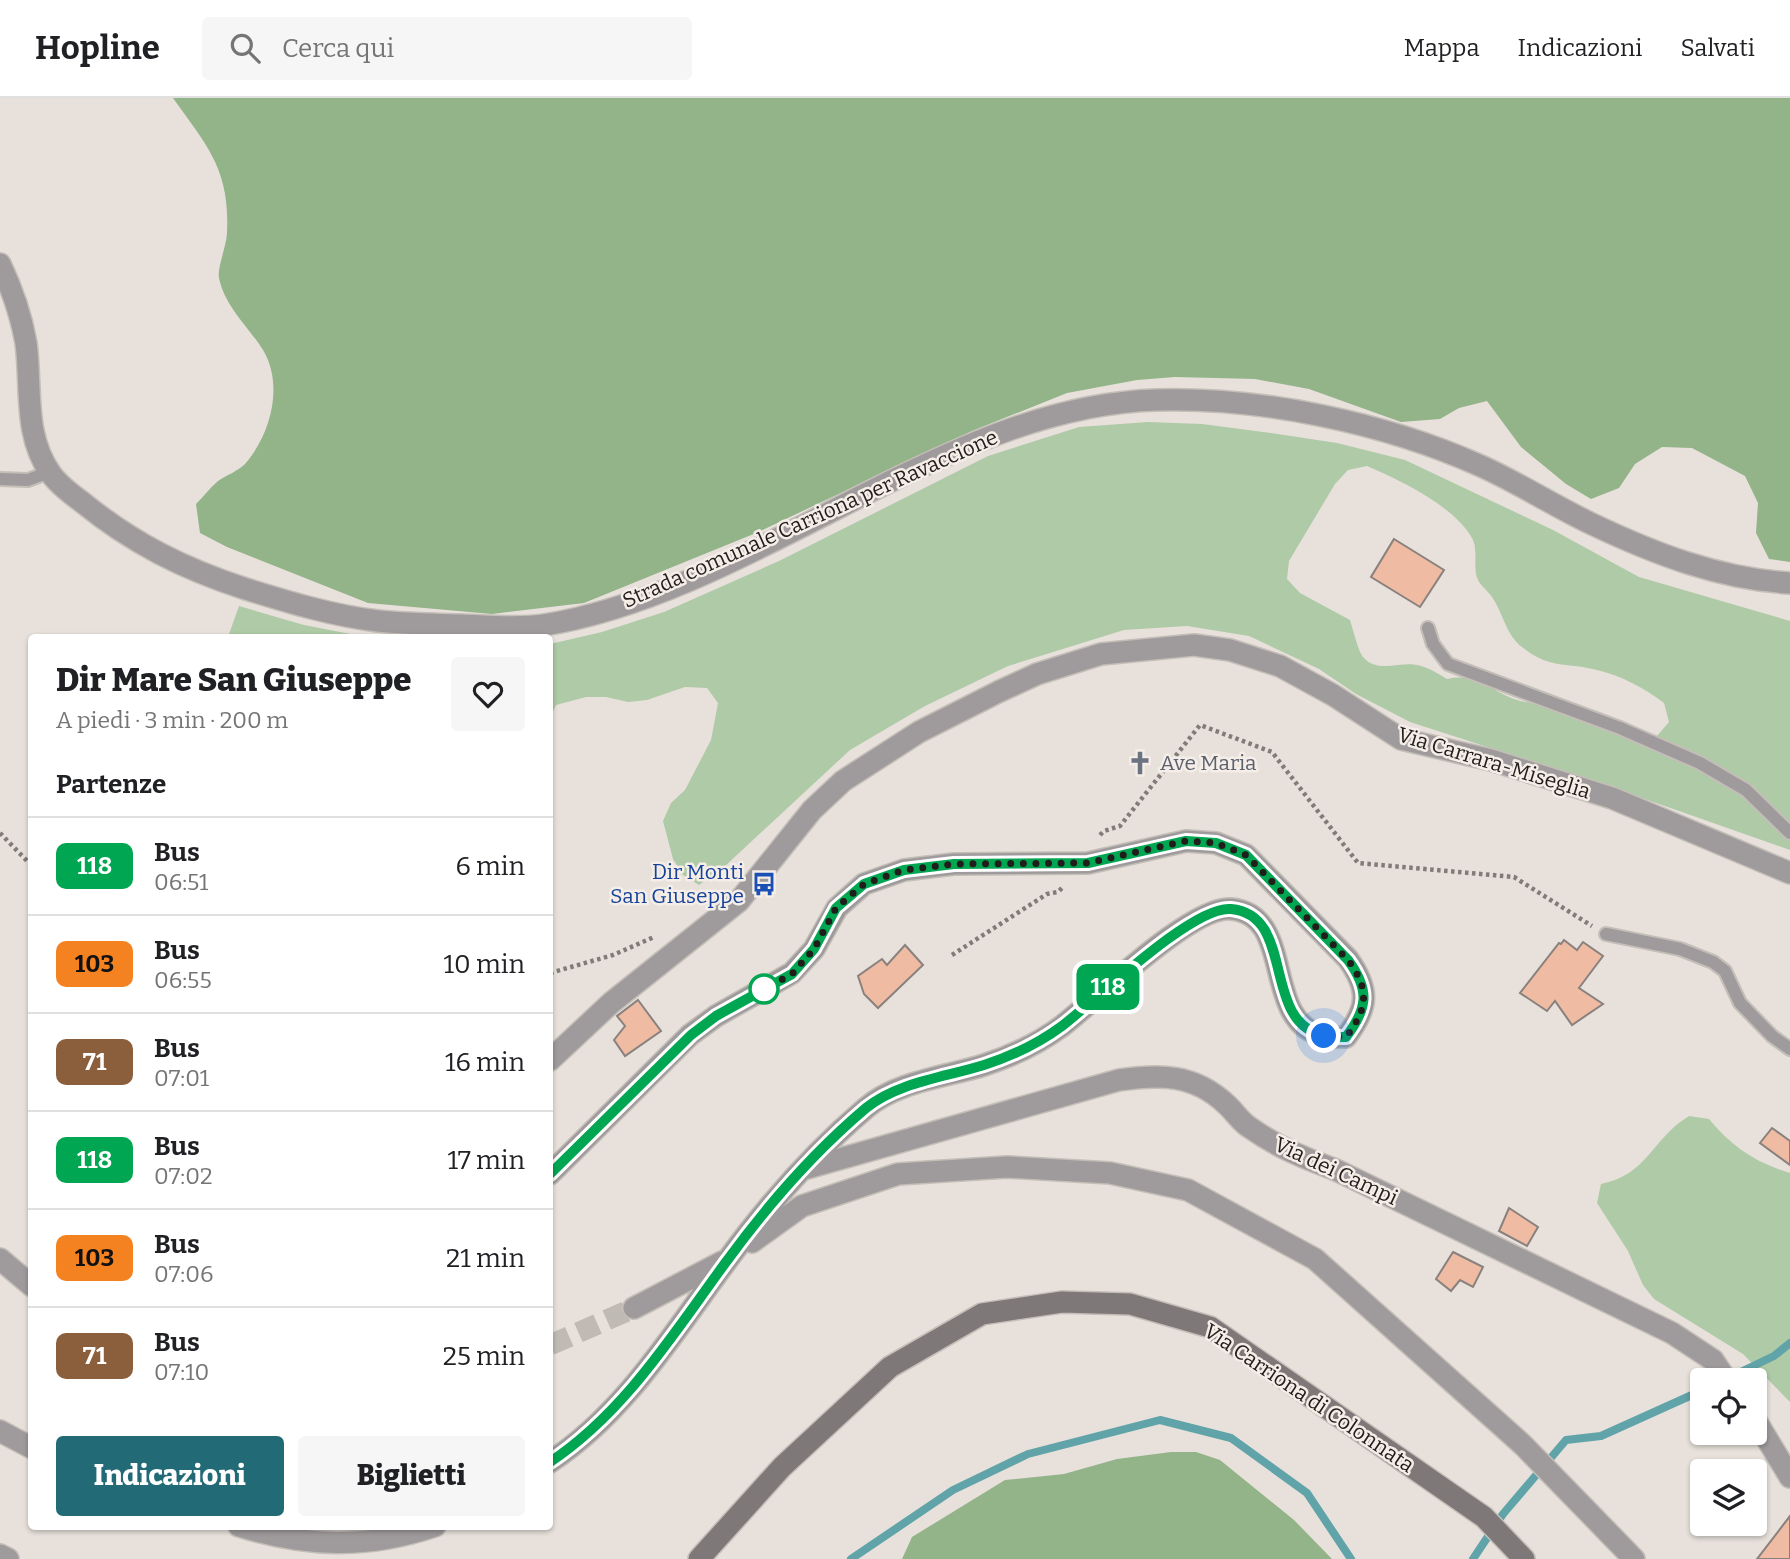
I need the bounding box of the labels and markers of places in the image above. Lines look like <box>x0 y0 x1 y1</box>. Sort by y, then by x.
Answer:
church icon: Ave Maria <box>1126 749 1154 777</box>
place label: Ave Maria <box>1160 750 1257 776</box>
place label: Dir Monti San Giuseppe <box>610 859 744 909</box>
bus stop icon: Dir Monti San Giuseppe <box>750 870 778 898</box>
unlabelled marker <box>749 974 779 1004</box>

